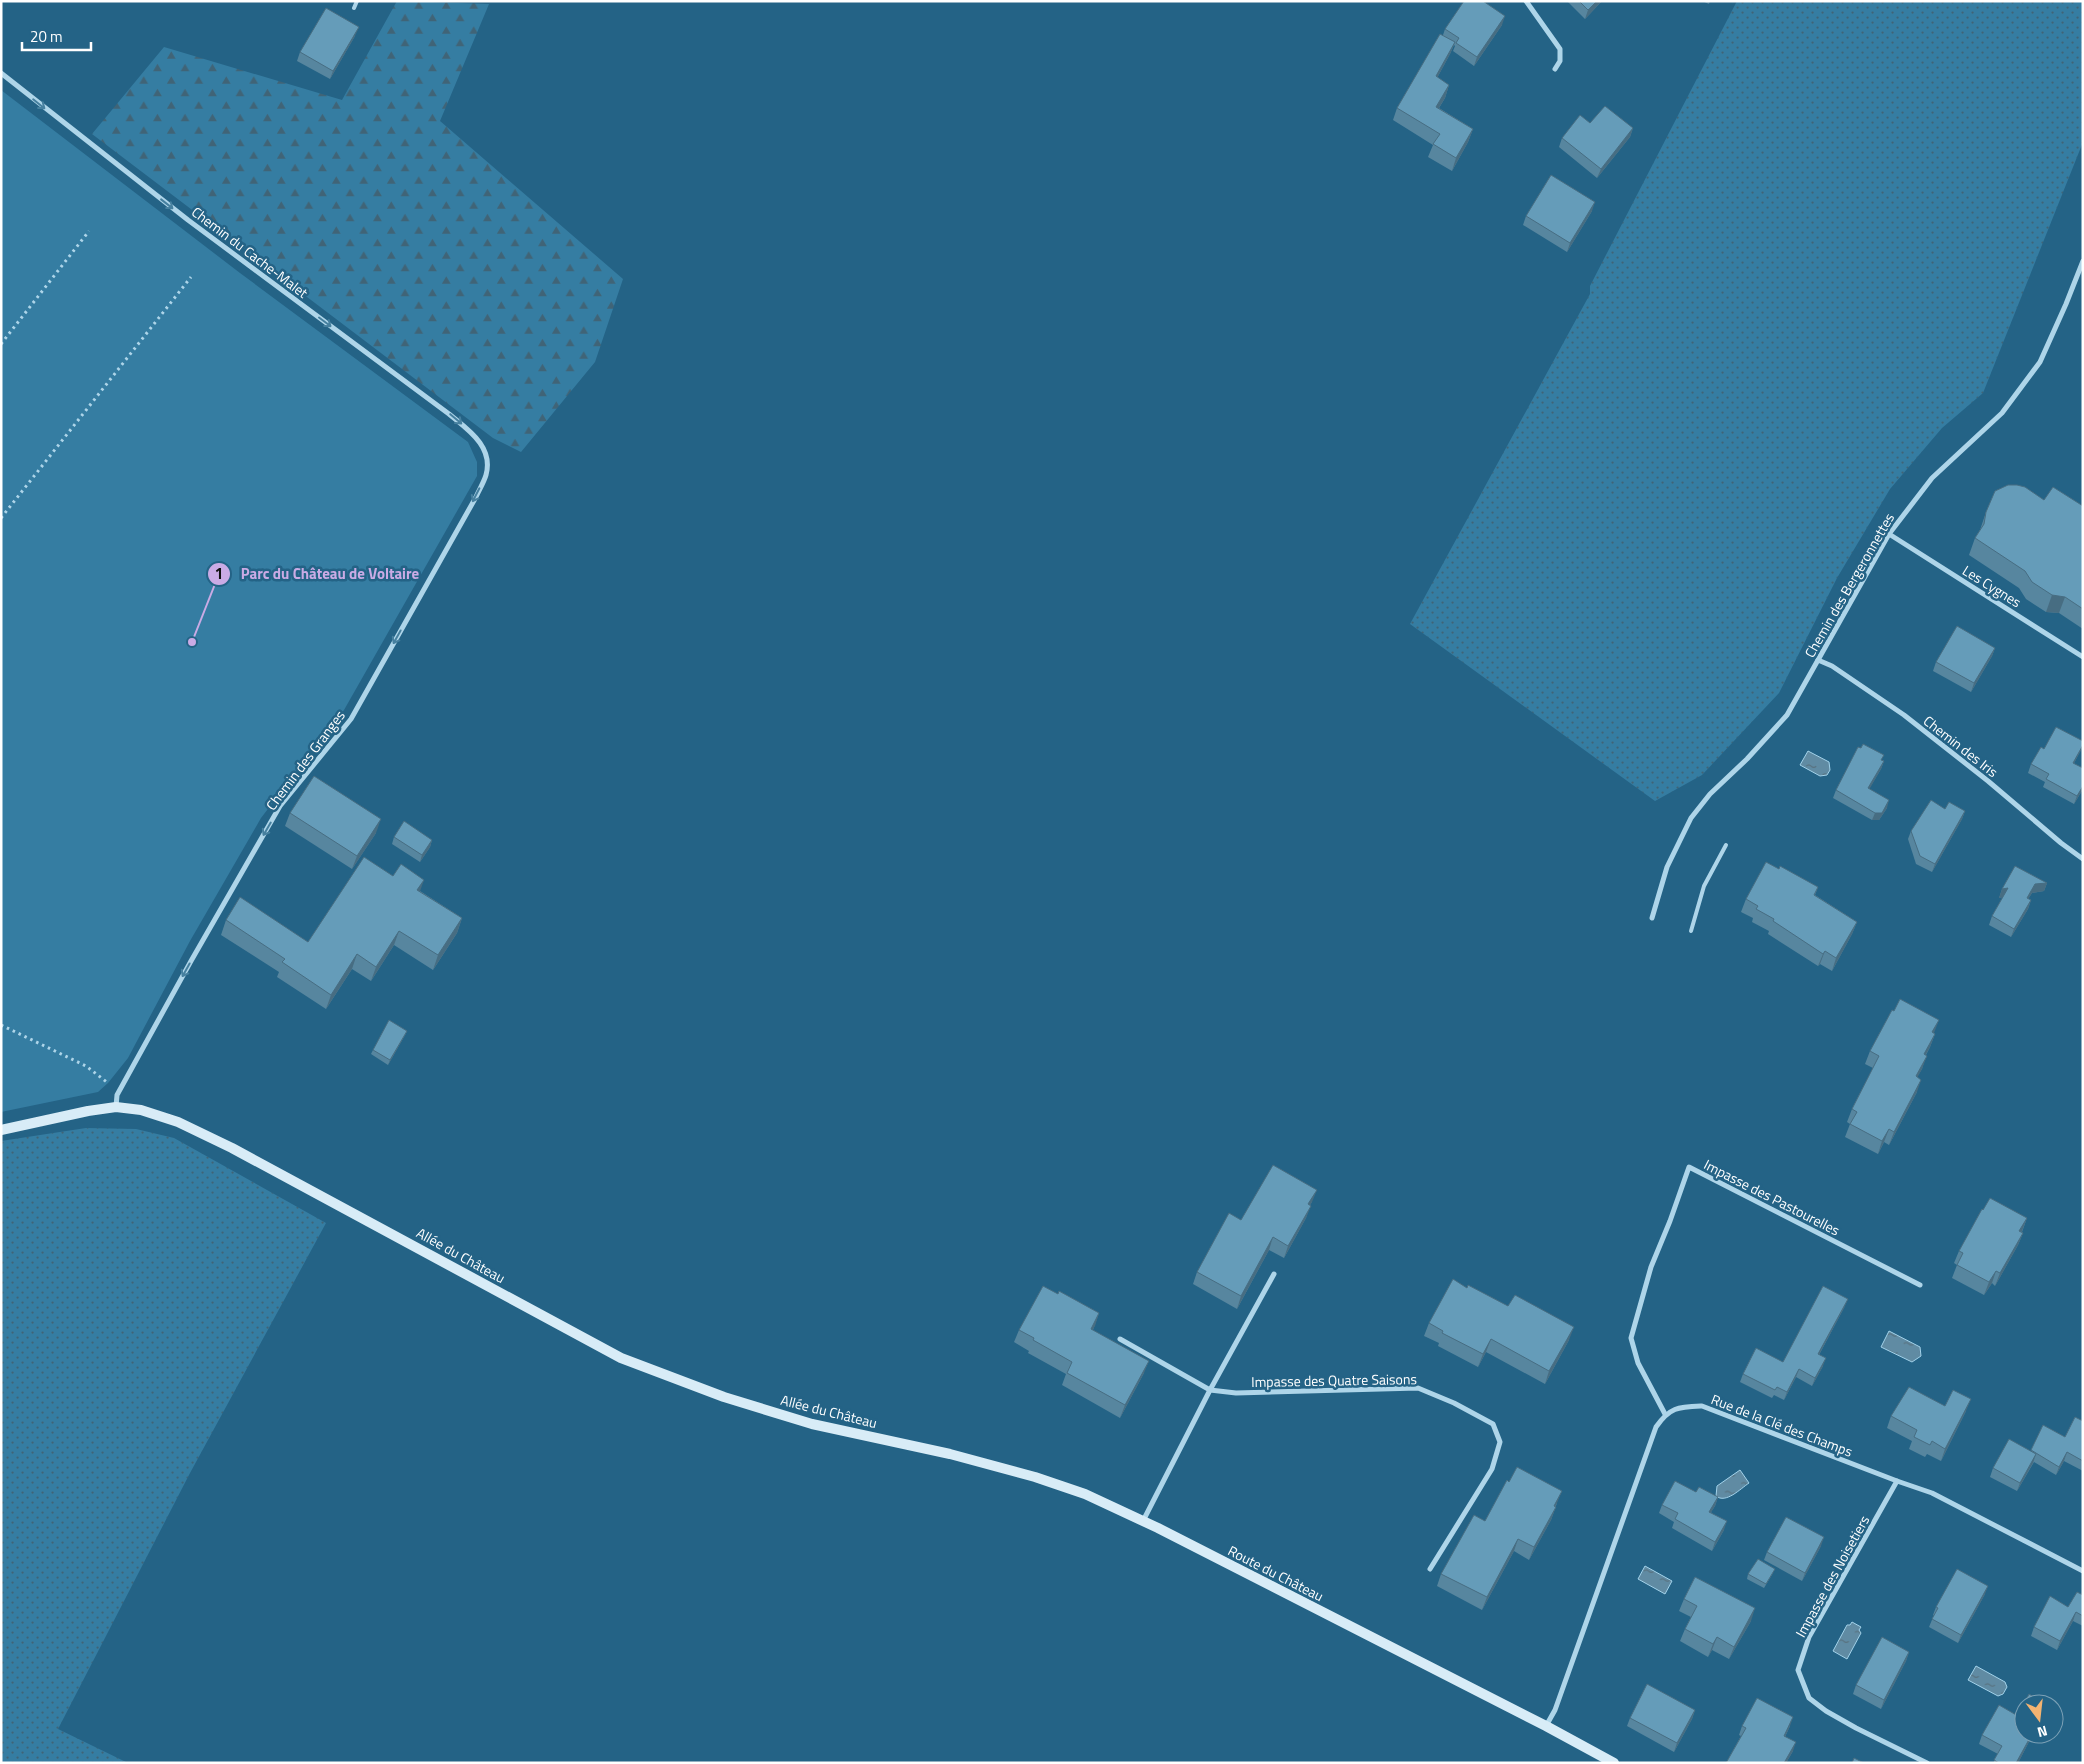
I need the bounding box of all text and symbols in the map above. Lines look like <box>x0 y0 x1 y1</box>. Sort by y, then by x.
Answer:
scale bar <box>22 20 91 52</box>
text: 20 m <box>30 25 63 48</box>
one-way arrow <box>32 98 45 109</box>
one-way arrow <box>160 198 173 209</box>
street label: Chemin du Cache-Malet <box>187 201 313 303</box>
one-way arrow <box>318 317 332 327</box>
one-way arrow <box>449 414 462 425</box>
one-way arrow <box>471 487 480 502</box>
street label: Chemin des Bergeronnettes <box>1799 509 1899 661</box>
callout: Parc du Château de Voltaire <box>206 559 429 589</box>
street label: Les Cygnes <box>1959 560 2025 612</box>
text: 1 <box>215 562 223 585</box>
text: Parc du Château de Voltaire <box>241 562 420 585</box>
one-way arrow <box>391 629 401 643</box>
street label: Chemin des Granges <box>260 706 350 814</box>
street label: Chemin des Iris <box>1919 710 2003 782</box>
one-way arrow <box>262 821 272 836</box>
one-way arrow <box>181 962 191 977</box>
street label: Impasse des Pastourelles <box>1700 1154 1844 1240</box>
street label: Allée du Château <box>413 1222 509 1288</box>
street label: Impasse des Quatre Saisons <box>1251 1368 1417 1392</box>
street label: Rue de la Clé des Champs <box>1708 1388 1856 1462</box>
street label: Allée du Château <box>779 1389 879 1433</box>
street label: Impasse des Noisetiers <box>1790 1511 1874 1641</box>
street label: Route du Château <box>1225 1540 1327 1606</box>
north arrow <box>2014 1694 2064 1744</box>
text: N <box>2035 1721 2050 1743</box>

